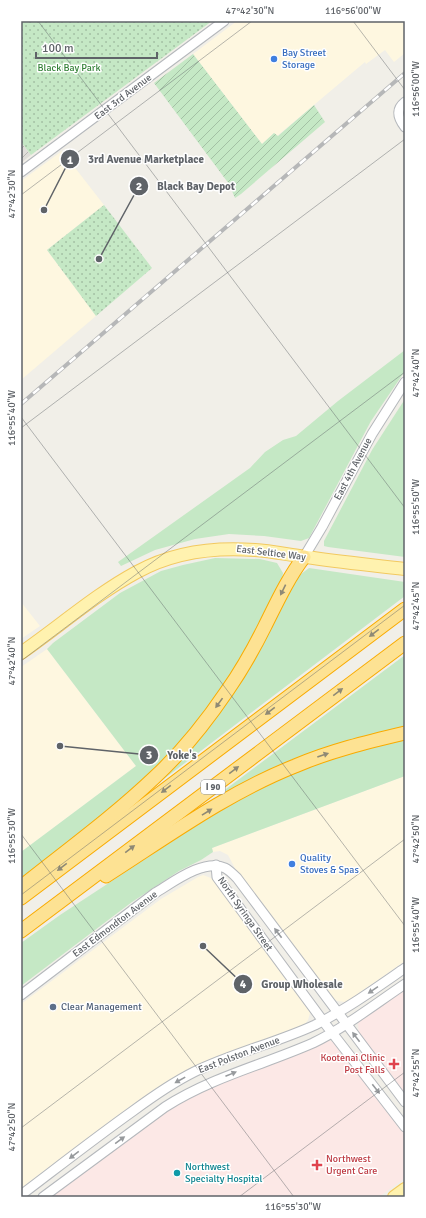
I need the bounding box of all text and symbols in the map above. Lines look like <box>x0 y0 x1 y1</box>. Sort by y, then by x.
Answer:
text: 47°42'30"N <box>226 5 274 17</box>
text: 116°56'00"W <box>325 5 381 17</box>
scale bar <box>36 34 157 60</box>
text: 100 m <box>42 41 74 56</box>
place label: Bay Street Storage <box>282 47 326 71</box>
marker: Bay Street Storage <box>269 54 279 64</box>
text: 116°56'00"W <box>410 61 422 117</box>
park label: Black Bay Park <box>37 62 101 74</box>
street label: East 3rd Avenue <box>92 72 154 122</box>
callout: 3rd Avenue Marketplace <box>60 148 211 171</box>
text: 1 <box>67 153 74 168</box>
text: 3rd Avenue Marketplace <box>88 153 204 166</box>
text: 47°42'30"N <box>6 170 18 218</box>
callout: Black Bay Depot <box>129 175 243 198</box>
text: 2 <box>136 179 142 194</box>
text: Black Bay Depot <box>157 180 235 193</box>
text: 47°42'40"N <box>410 349 422 397</box>
text: 116°55'40"W <box>6 390 18 446</box>
street label: East 4th Avenue <box>332 436 374 502</box>
text: 116°55'50"W <box>410 479 422 535</box>
street label: East Seltice Way <box>236 543 307 563</box>
text: 47°42'45"N <box>410 582 422 630</box>
one-way arrow <box>280 584 286 596</box>
one-way arrow <box>368 629 379 637</box>
text: 47°42'40"N <box>6 637 18 685</box>
one-way arrow <box>333 688 344 696</box>
one-way arrow <box>215 697 223 708</box>
one-way arrow <box>265 707 276 715</box>
callout: Yoke's <box>139 743 204 766</box>
text: 3 <box>146 748 152 763</box>
text: Yoke's <box>166 749 197 762</box>
one-way arrow <box>318 752 330 758</box>
one-way arrow <box>229 766 240 775</box>
road number: I 90 <box>201 780 225 794</box>
one-way arrow <box>161 785 171 793</box>
text: 116°55'30"W <box>6 808 18 864</box>
one-way arrow <box>201 809 213 816</box>
text: 47°42'50"N <box>410 815 422 863</box>
one-way arrow <box>125 844 136 853</box>
place label: Quality Stoves & Spas <box>300 852 359 876</box>
marker: Quality Stoves & Spas <box>287 859 297 869</box>
one-way arrow <box>57 863 67 871</box>
street label: North Syringa Street <box>215 875 275 954</box>
street label: East Edmondton Avenue <box>70 888 160 960</box>
text: 116°55'40"W <box>410 897 422 953</box>
one-way arrow <box>274 928 282 938</box>
callout: Group Wholesale <box>233 972 350 995</box>
text: 4 <box>240 977 247 992</box>
text: Group Wholesale <box>261 978 343 991</box>
one-way arrow <box>368 986 378 994</box>
place label: Clear Management <box>61 1001 142 1013</box>
marker: Clear Management <box>48 1002 58 1012</box>
one-way arrow <box>352 1032 360 1043</box>
street label: East Polston Avenue <box>197 1034 281 1076</box>
text: 47°42'55"N <box>410 1049 422 1097</box>
place label: Kootenai Clinic Post Falls <box>321 1052 386 1076</box>
marker: Kootenai Clinic Post Falls <box>388 1058 400 1070</box>
one-way arrow <box>225 1070 237 1076</box>
one-way arrow <box>174 1076 186 1083</box>
one-way arrow <box>372 1084 381 1095</box>
text: 47°42'50"N <box>6 1103 18 1151</box>
one-way arrow <box>114 1136 125 1145</box>
one-way arrow <box>68 1151 79 1159</box>
place label: Northwest Urgent Care <box>326 1153 377 1177</box>
marker: Northwest Urgent Care <box>311 1159 323 1171</box>
place label: Northwest Specialty Hospital <box>185 1161 262 1185</box>
marker: Northwest Specialty Hospital <box>172 1168 182 1178</box>
text: 116°55'30"W <box>265 1201 321 1213</box>

